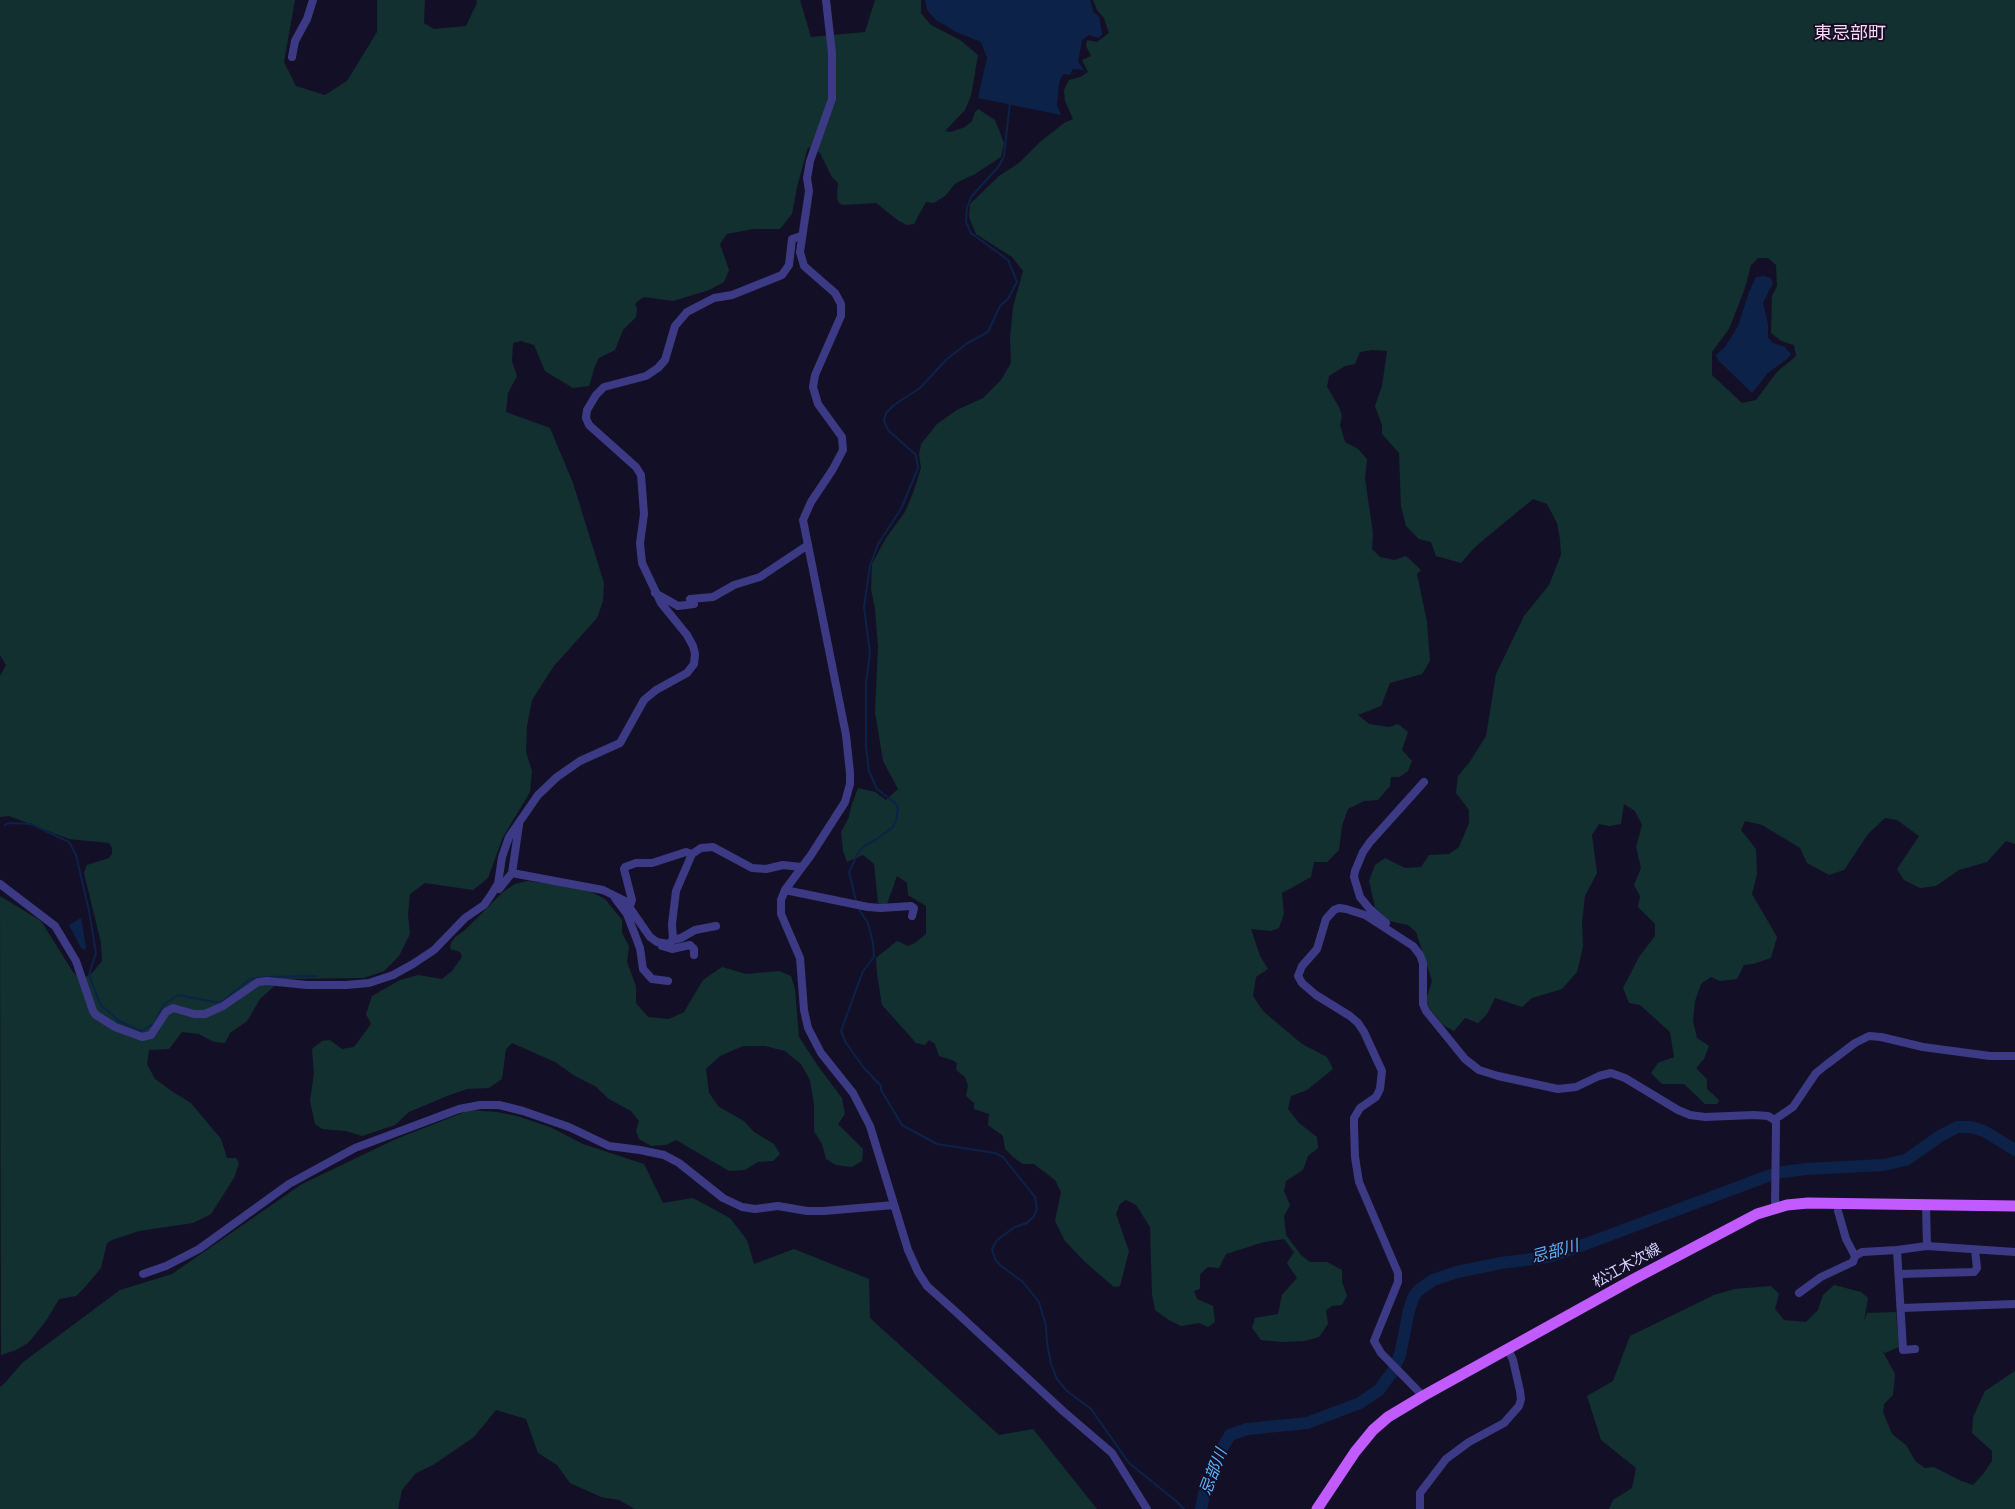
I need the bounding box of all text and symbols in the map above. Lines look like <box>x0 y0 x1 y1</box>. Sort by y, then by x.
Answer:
district label: 東忌部町 <box>1814 23 1886 45</box>
water label: 忌部川 <box>1529 1237 1581 1267</box>
street label: 松江木次線 <box>1590 1240 1664 1292</box>
water label: 忌部川 <box>1196 1446 1232 1498</box>

